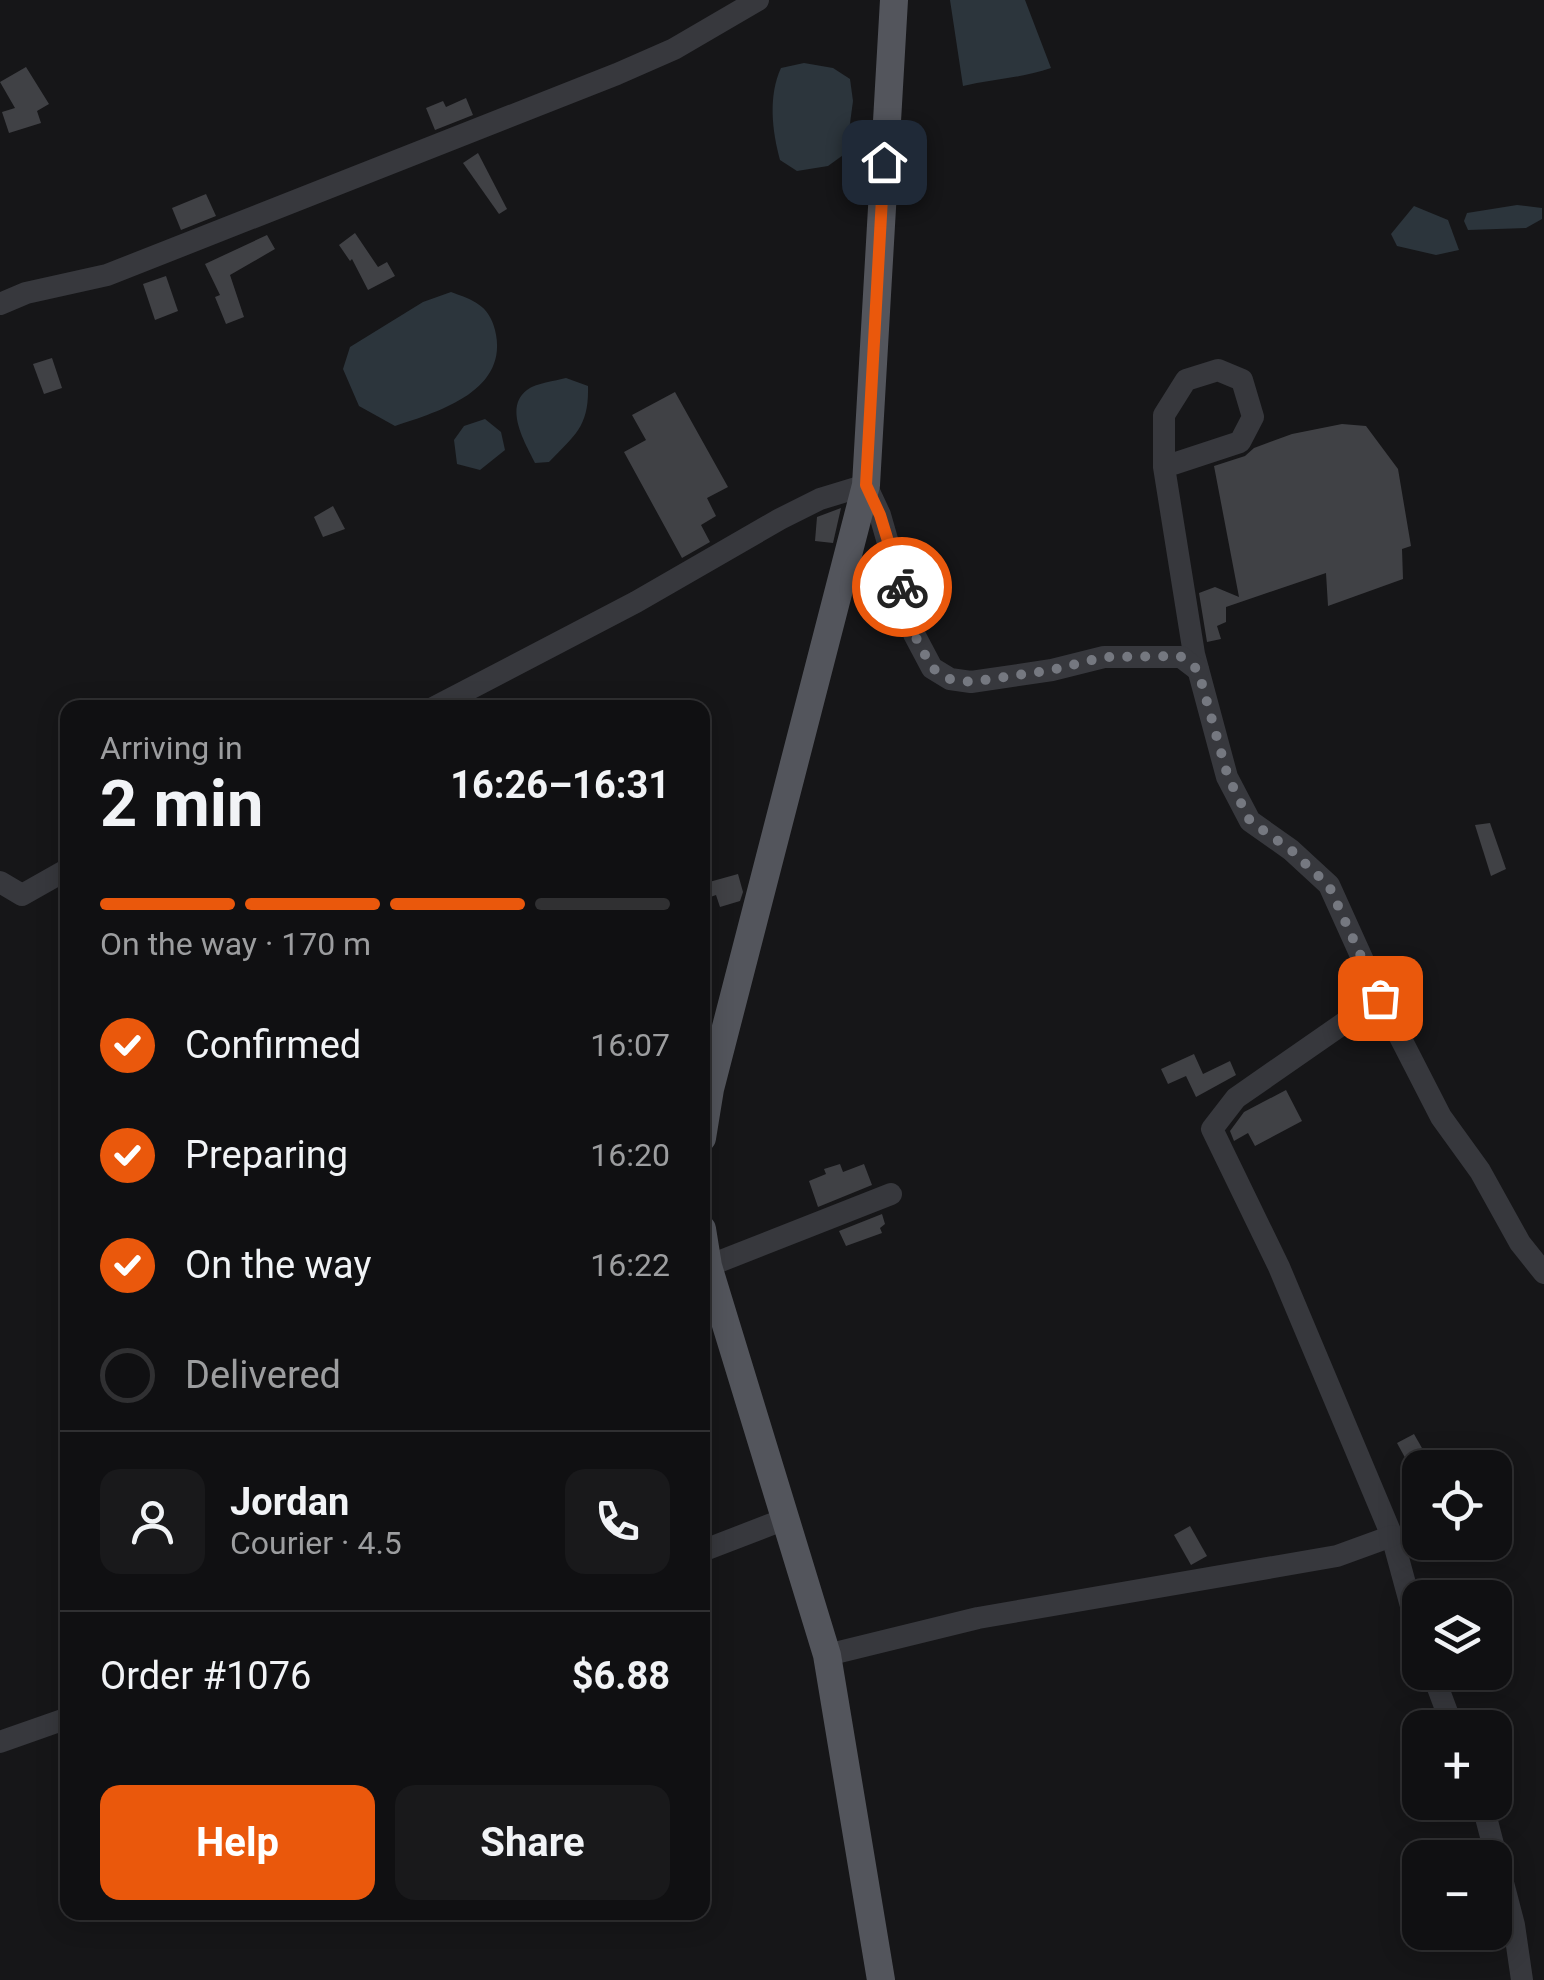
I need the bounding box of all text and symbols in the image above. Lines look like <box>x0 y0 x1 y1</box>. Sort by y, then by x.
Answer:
pin <box>842 120 927 205</box>
icon: home <box>857 135 912 190</box>
courier <box>852 537 952 637</box>
icon: bike <box>875 560 930 615</box>
text: Arriving in <box>100 729 243 767</box>
text: 16:26–16:31 <box>450 763 670 807</box>
text: 2 min <box>100 766 263 842</box>
text: On the way · 170 m <box>100 925 371 963</box>
pin <box>1338 956 1423 1041</box>
icon: bag <box>1353 971 1408 1026</box>
icon: check <box>100 1018 155 1073</box>
text: Confirmed <box>185 1023 361 1067</box>
text: 16:07 <box>590 1026 670 1064</box>
icon: check <box>100 1128 155 1183</box>
text: Preparing <box>185 1133 348 1177</box>
text: 16:20 <box>590 1136 670 1174</box>
icon: check <box>100 1238 155 1293</box>
text: On the way <box>185 1243 371 1287</box>
text: 16:22 <box>590 1246 670 1284</box>
text: Delivered <box>185 1353 341 1397</box>
map controls <box>1402 1450 1512 1950</box>
button: locate <box>1402 1450 1512 1560</box>
button: person <box>100 1469 205 1574</box>
button: phone <box>565 1469 670 1574</box>
text: Jordan <box>230 1480 349 1524</box>
text: Courier · 4.5 <box>230 1524 402 1562</box>
button: layers <box>1402 1580 1512 1690</box>
text: Order #1076 <box>100 1654 311 1698</box>
text: $6.88 <box>572 1654 670 1698</box>
button: + <box>1402 1710 1512 1820</box>
button: Help <box>100 1785 375 1900</box>
button: Share <box>395 1785 670 1900</box>
button: − <box>1402 1840 1512 1950</box>

